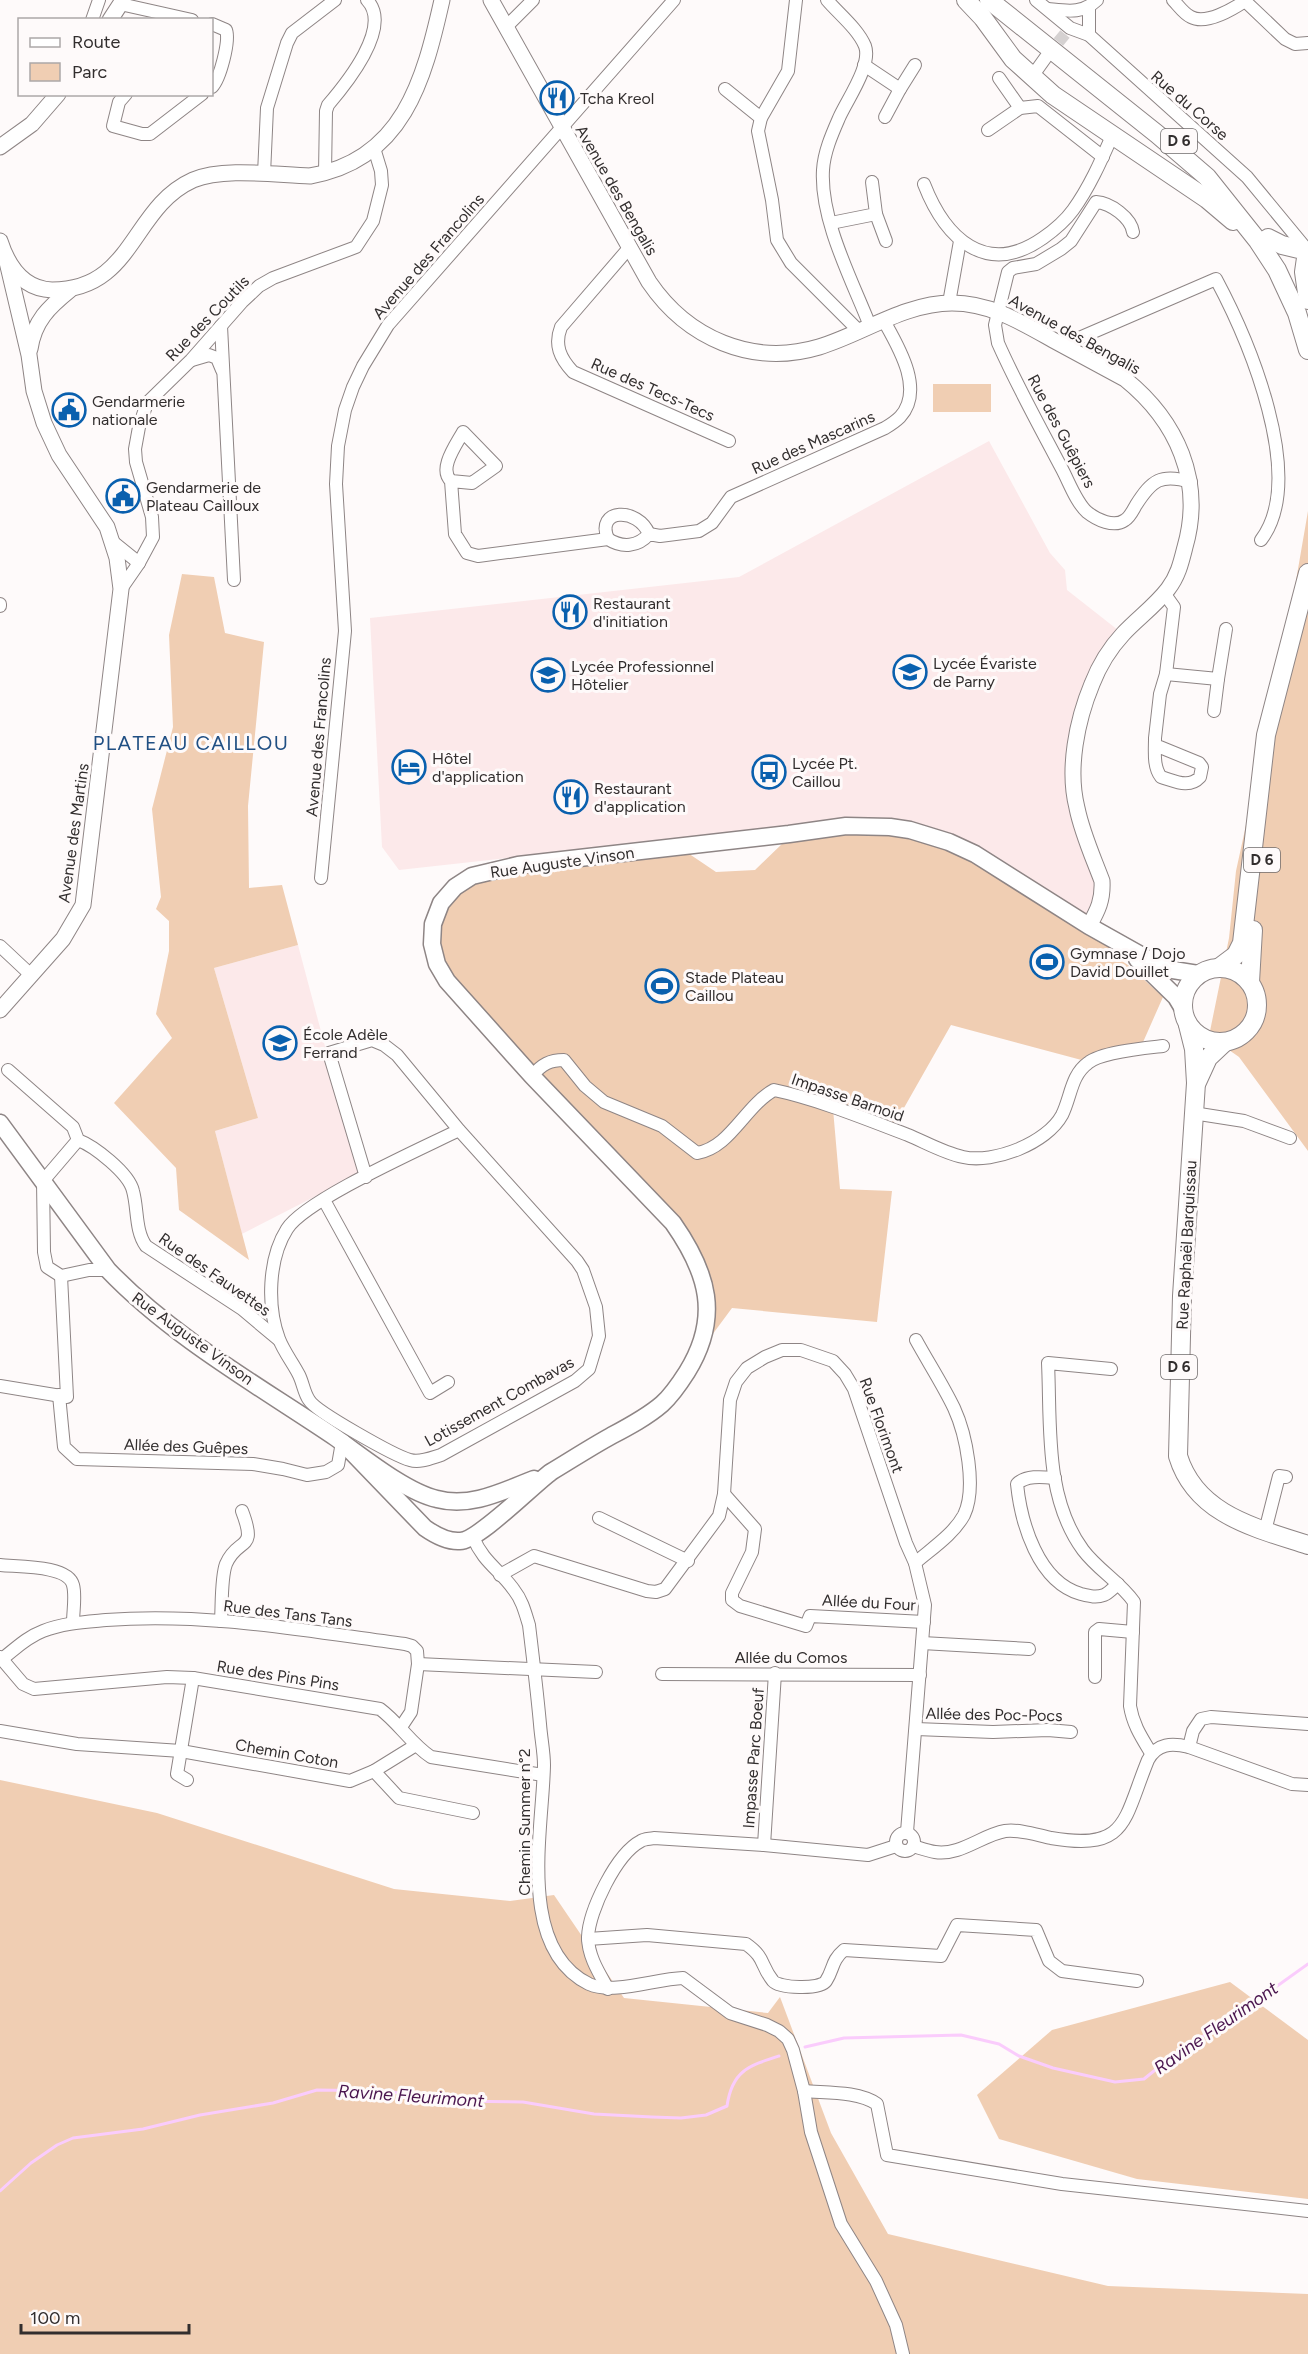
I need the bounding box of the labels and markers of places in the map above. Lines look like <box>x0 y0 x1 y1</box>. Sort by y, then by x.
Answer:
restaurant icon: Tcha Kreol <box>539 80 575 116</box>
place label: Tcha Kreol <box>580 89 654 108</box>
public building icon: Gendarmerie nationale <box>51 392 87 428</box>
place label: Gendarmerie nationale <box>92 392 185 429</box>
public building icon: Gendarmerie de Plateau Cailloux <box>105 478 141 514</box>
place label: Gendarmerie de Plateau Cailloux <box>146 478 261 515</box>
restaurant icon: Restaurant d'initiation <box>552 594 588 630</box>
place label: Restaurant d'initiation <box>593 594 671 631</box>
school or university icon: Lycée Évariste de Parny <box>892 654 928 690</box>
place label: Lycée Évariste de Parny <box>933 654 1037 691</box>
school or university icon: Lycée Professionnel Hôtelier <box>530 657 566 693</box>
place label: Lycée Professionnel Hôtelier <box>571 657 714 694</box>
hotel icon: Hôtel d'application <box>391 749 427 785</box>
place label: Hôtel d'application <box>432 749 524 786</box>
bus stop icon: Lycée Pt. Caillou <box>751 754 787 790</box>
place label: Lycée Pt. Caillou <box>792 754 857 791</box>
restaurant icon: Restaurant d'application <box>553 779 589 815</box>
place label: Restaurant d'application <box>594 779 686 816</box>
sports icon: Gymnase / Dojo David Douillet <box>1029 944 1065 980</box>
place label: Gymnase / Dojo David Douillet <box>1070 944 1185 981</box>
sports icon: Stade Plateau Caillou <box>644 968 680 1004</box>
place label: Stade Plateau Caillou <box>685 968 784 1005</box>
school or university icon: École Adèle Ferrand <box>262 1025 298 1061</box>
place label: École Adèle Ferrand <box>303 1025 388 1062</box>

